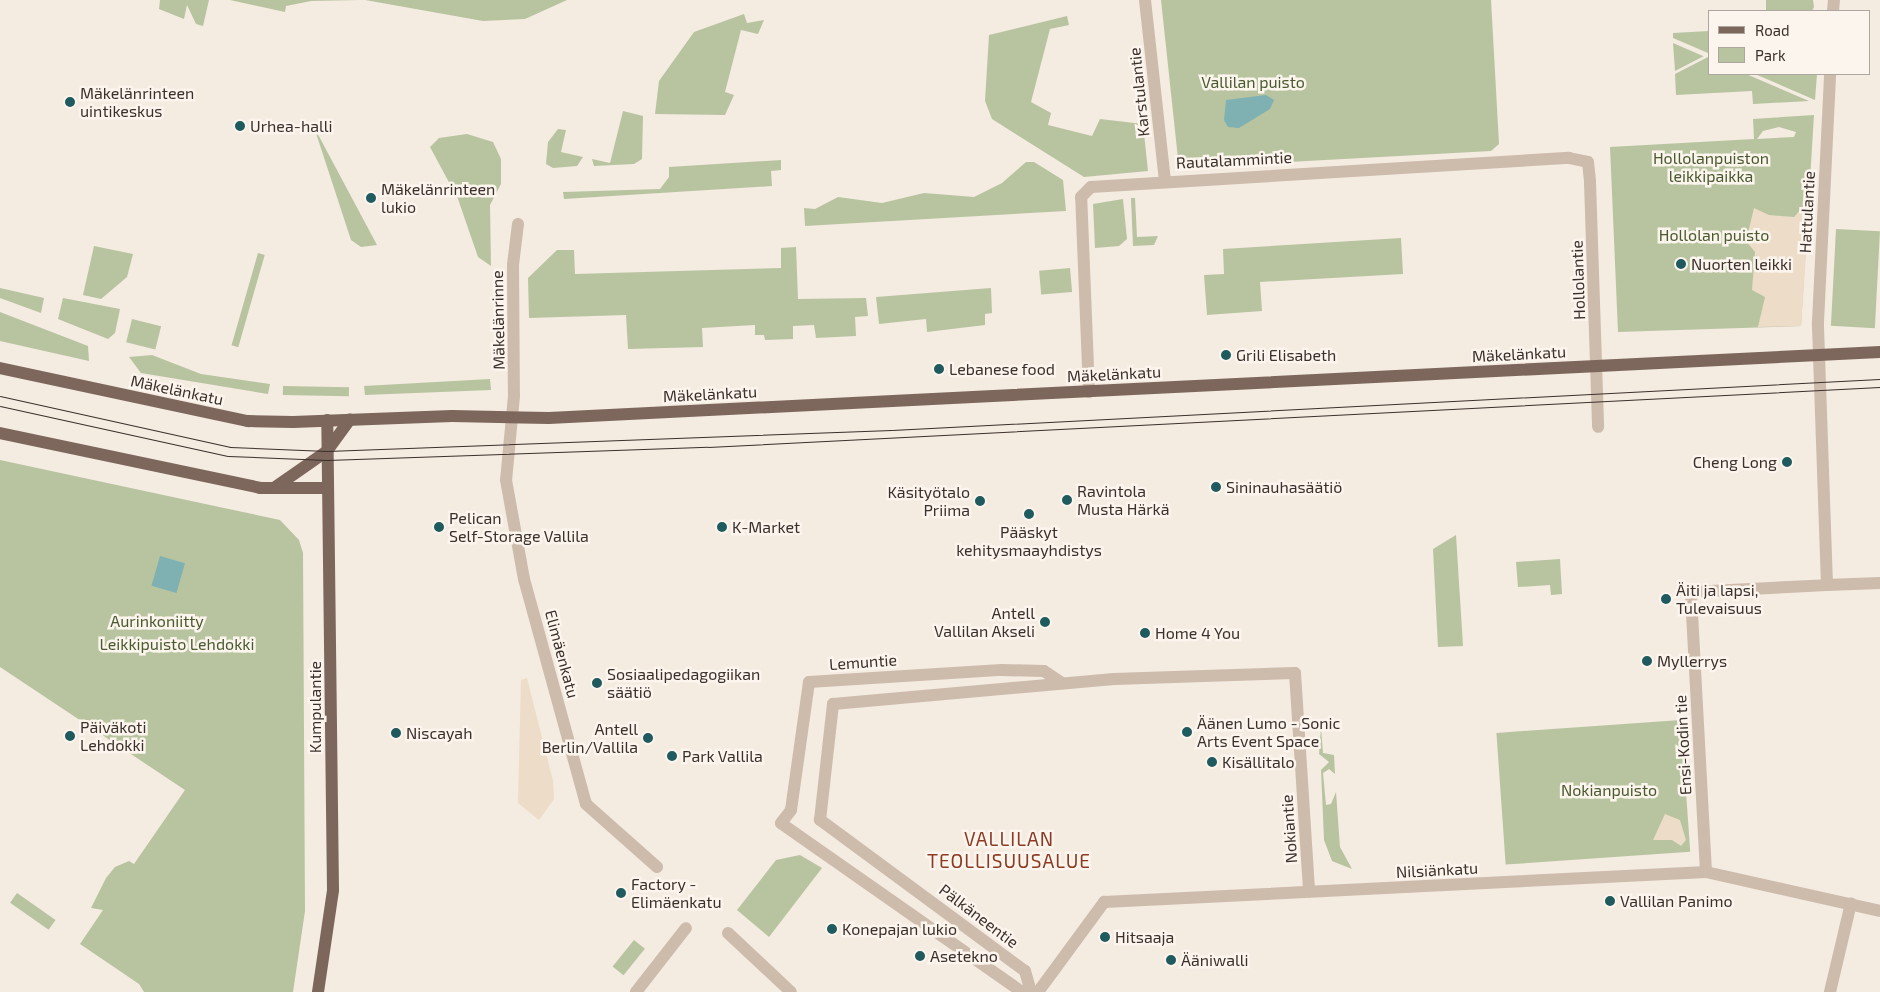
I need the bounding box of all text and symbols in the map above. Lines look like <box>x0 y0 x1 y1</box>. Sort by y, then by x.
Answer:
legend <box>1708 10 1870 75</box>
text: Road <box>1755 21 1790 39</box>
street label: Karstulantie <box>1125 46 1153 138</box>
text: Park <box>1755 46 1786 64</box>
park label: Vallilan puisto <box>1201 72 1305 92</box>
place label: Mäkelänrinteen uintikeskus <box>80 83 194 121</box>
marker: Mäkelänrinteen uintikeskus <box>64 96 76 108</box>
place label: Urhea-halli <box>250 116 332 136</box>
marker: Urhea-halli <box>234 120 246 132</box>
street label: Rautalammintie <box>1175 147 1293 173</box>
park label: Hollolanpuiston leikkipaikka <box>1653 148 1769 186</box>
street label: Hattulantie <box>1795 170 1819 254</box>
place label: Mäkelänrinteen lukio <box>381 179 495 217</box>
marker: Mäkelänrinteen lukio <box>365 192 377 204</box>
park label: Hollolan puisto <box>1659 225 1769 245</box>
street label: Hollolantie <box>1567 240 1589 320</box>
place label: Nuorten leikki <box>1691 254 1792 274</box>
marker: Nuorten leikki <box>1675 258 1687 270</box>
street label: Mäkelänrinne <box>488 270 508 370</box>
street label: Mäkelänkatu <box>1471 342 1567 366</box>
place label: Grili Elisabeth <box>1236 345 1336 365</box>
marker: Grili Elisabeth <box>1220 349 1232 361</box>
place label: Lebanese food <box>949 359 1055 379</box>
street label: Mäkelänkatu <box>1066 362 1162 386</box>
marker: Lebanese food <box>933 363 945 375</box>
street label: Mäkelänkatu <box>129 371 225 409</box>
street label: Mäkelänkatu <box>662 382 758 406</box>
place label: Cheng Long <box>1693 452 1777 472</box>
marker: Cheng Long <box>1781 456 1793 468</box>
place label: Sininauhasäätiö <box>1226 477 1342 497</box>
place label: Ravintola Musta Härkä <box>1077 481 1170 519</box>
marker: Sininauhasäätiö <box>1210 481 1222 493</box>
place label: Käsityötalo Priima <box>887 482 970 520</box>
marker: Ravintola Musta Härkä <box>1061 494 1073 506</box>
marker: Käsityötalo Priima <box>974 495 986 507</box>
place label: Pelican Self-Storage Vallila <box>449 508 589 546</box>
marker: Pääskyt kehitysmaayhdistys <box>1023 508 1035 520</box>
place label: K-Market <box>732 517 800 537</box>
marker: Pelican Self-Storage Vallila <box>433 521 445 533</box>
marker: K-Market <box>716 521 728 533</box>
place label: Pääskyt kehitysmaayhdistys <box>956 522 1102 560</box>
place label: Äiti ja lapsi, Tulevaisuus <box>1676 580 1762 618</box>
marker: Äiti ja lapsi, Tulevaisuus <box>1660 593 1672 605</box>
place label: Antell Vallilan Akseli <box>934 603 1035 641</box>
street label: Elimäenkatu <box>541 608 583 700</box>
park label: Aurinkoniitty <box>110 611 204 631</box>
marker: Antell Vallilan Akseli <box>1039 616 1051 628</box>
place label: Home 4 You <box>1155 623 1241 643</box>
marker: Home 4 You <box>1139 627 1151 639</box>
park label: Leikkipuisto Lehdokki <box>100 634 254 654</box>
street label: Lemuntie <box>828 650 898 674</box>
place label: Myllerrys <box>1657 651 1727 671</box>
marker: Myllerrys <box>1641 655 1653 667</box>
street label: Kumpulantie <box>305 661 325 753</box>
place label: Sosiaalipedagogiikan säätiö <box>607 664 760 702</box>
marker: Sosiaalipedagogiikan säätiö <box>591 677 603 689</box>
street label: Ensi-Kodin tie <box>1671 694 1695 796</box>
place label: Äänen Lumo - Sonic Arts Event Space <box>1197 713 1340 751</box>
place label: Päiväkoti Lehdokki <box>80 717 146 755</box>
place label: Antell Berlin/Vallila <box>542 719 638 757</box>
place label: Niscayah <box>406 723 472 743</box>
marker: Äänen Lumo - Sonic Arts Event Space <box>1181 726 1193 738</box>
marker: Niscayah <box>390 727 402 739</box>
marker: Päiväkoti Lehdokki <box>64 730 76 742</box>
marker: Antell Berlin/Vallila <box>642 732 654 744</box>
place label: Park Vallila <box>682 746 763 766</box>
marker: Park Vallila <box>666 750 678 762</box>
place label: Kisällitalo <box>1222 752 1295 772</box>
marker: Kisällitalo <box>1206 756 1218 768</box>
park label: Nokianpuisto <box>1561 780 1657 800</box>
street label: Nokiantie <box>1277 794 1301 864</box>
district label: VALLILAN TEOLLISUUSALUE <box>925 828 1093 872</box>
street label: Nilsiänkatu <box>1395 858 1479 882</box>
place label: Factory - Elimäenkatu <box>631 874 722 912</box>
street label: Pälkäneentie <box>936 880 1022 952</box>
marker: Factory - Elimäenkatu <box>615 887 627 899</box>
place label: Vallilan Panimo <box>1620 891 1732 911</box>
marker: Vallilan Panimo <box>1604 895 1616 907</box>
place label: Konepajan lukio <box>842 919 957 939</box>
marker: Konepajan lukio <box>826 923 838 935</box>
place label: Hitsaaja <box>1115 927 1174 947</box>
marker: Hitsaaja <box>1099 931 1111 943</box>
place label: Asetekno <box>930 946 998 966</box>
marker: Asetekno <box>914 950 926 962</box>
place label: Ääniwalli <box>1181 950 1248 970</box>
marker: Ääniwalli <box>1165 954 1177 966</box>

